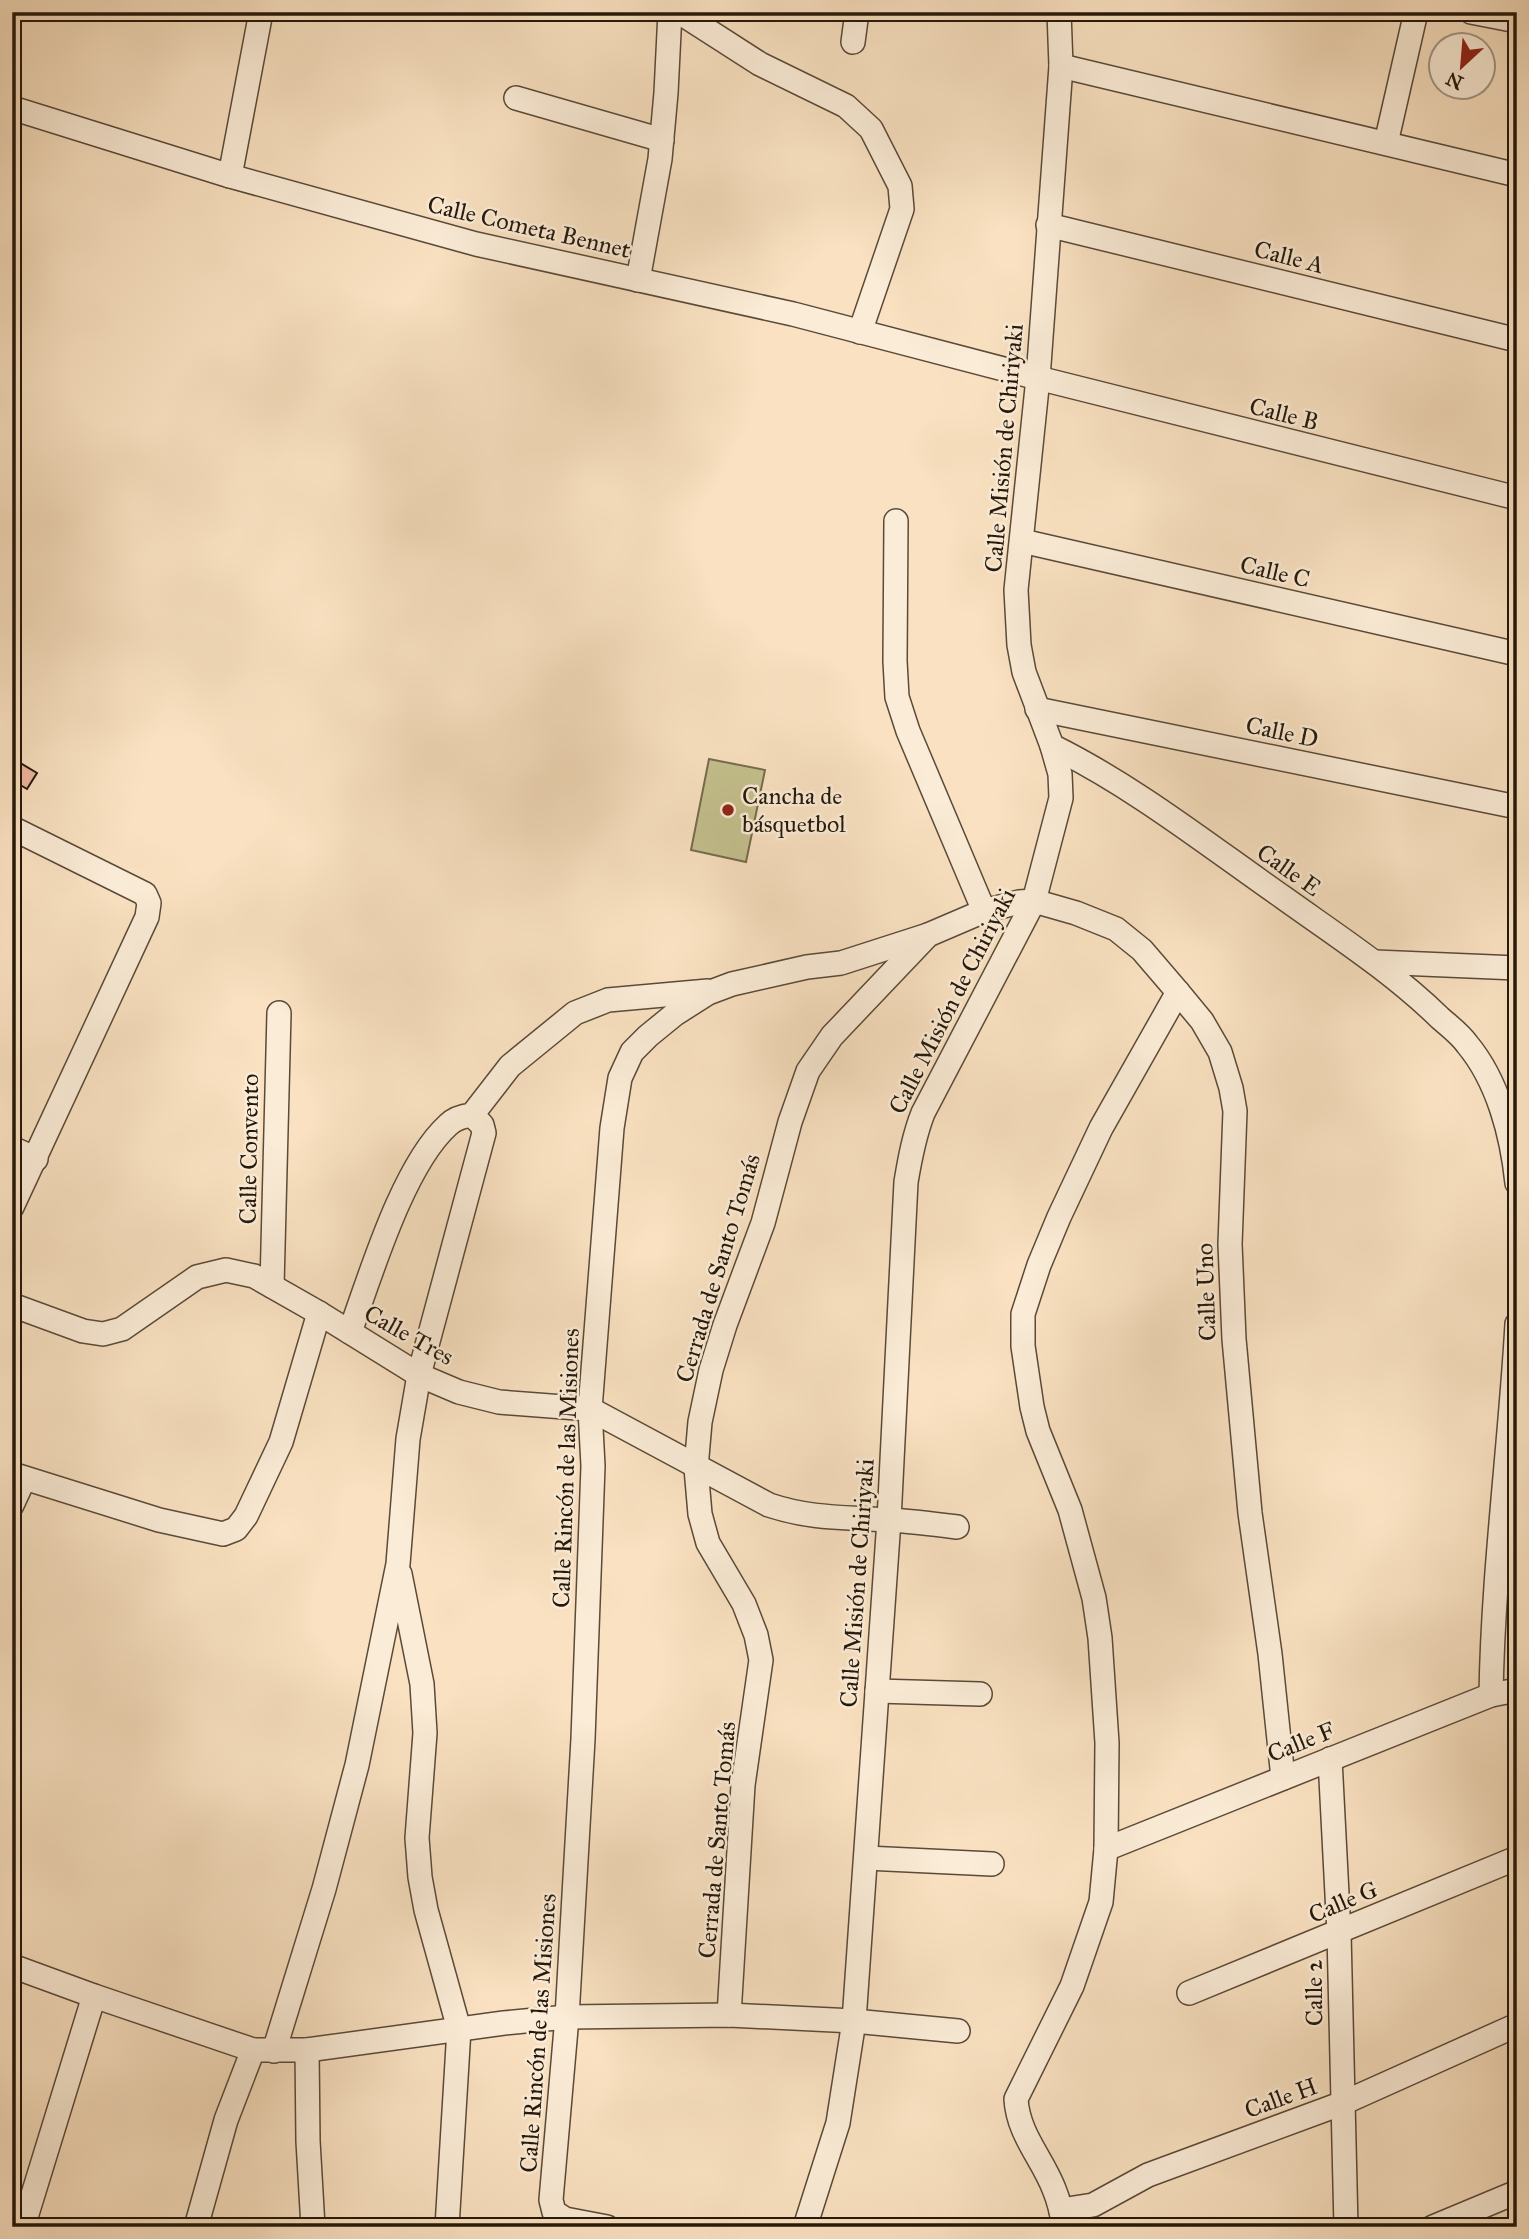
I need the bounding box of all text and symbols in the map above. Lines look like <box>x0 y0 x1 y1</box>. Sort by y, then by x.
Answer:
north arrow <box>1428 32 1498 102</box>
text: N <box>1442 67 1467 95</box>
street label: Calle Cometa Bennet <box>425 189 634 265</box>
street label: Calle A <box>1251 234 1327 280</box>
street label: Calle Misión de Chiriyaki <box>978 322 1030 573</box>
street label: Calle B <box>1246 391 1322 437</box>
street label: Calle C <box>1237 549 1313 595</box>
street label: Calle D <box>1243 710 1321 754</box>
place label: Cancha de básquetbol <box>742 781 846 839</box>
marker: Cancha de básquetbol <box>720 802 736 818</box>
street label: Calle E <box>1251 837 1327 903</box>
street label: Calle Misión de Chiriyaki <box>882 883 1022 1119</box>
street label: Calle Convento <box>233 1073 265 1225</box>
street label: Cerrada de Santo Tomás <box>669 1150 767 1386</box>
street label: Calle Uno <box>1189 1242 1223 1342</box>
street label: Calle Tres <box>359 1298 459 1372</box>
street label: Calle Rincón de las Misiones <box>546 1328 586 1608</box>
street label: Calle Misión de Chiriyaki <box>833 1457 881 1708</box>
street label: Calle F <box>1263 1715 1339 1769</box>
street label: Cerrada de Santo Tomás <box>692 1720 742 1960</box>
street label: Calle G <box>1304 1874 1382 1930</box>
street label: Calle Rincón de las Misiones <box>513 1892 563 2174</box>
street label: Calle 2 <box>1298 1959 1330 2026</box>
street label: Calle H <box>1240 2071 1322 2125</box>

